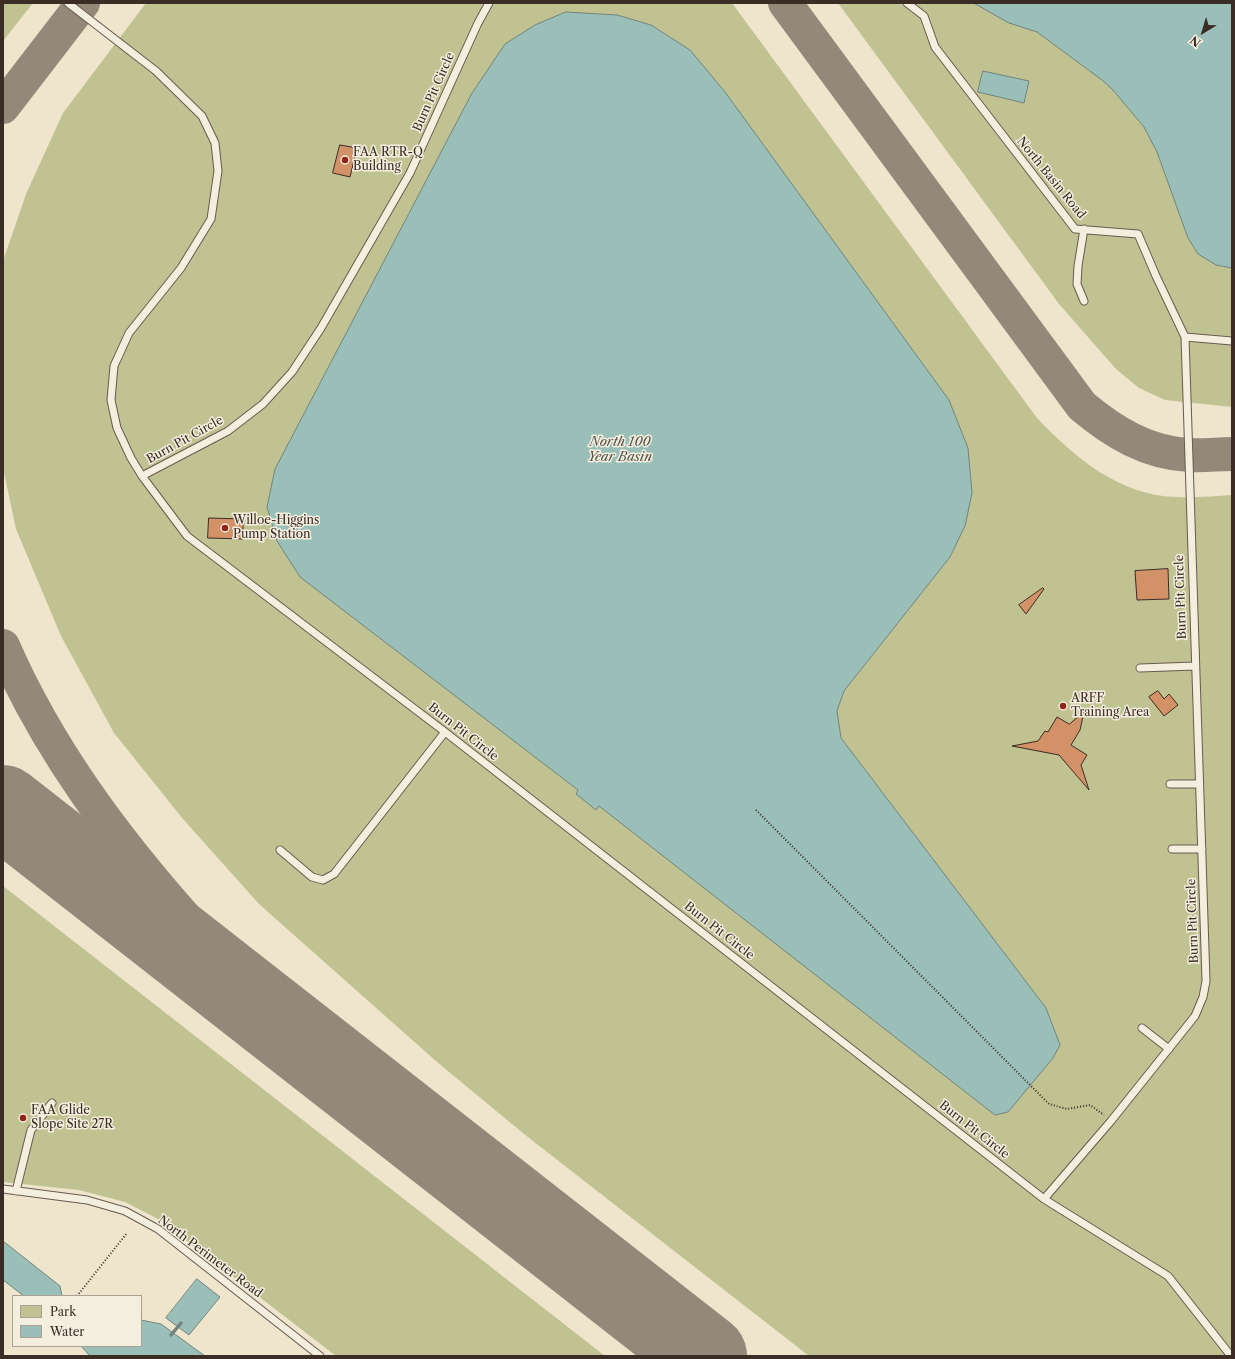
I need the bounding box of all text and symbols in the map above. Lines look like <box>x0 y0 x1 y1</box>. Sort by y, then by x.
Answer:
north arrow <box>1183 12 1223 52</box>
text: N <box>1188 33 1204 50</box>
street label: Burn Pit Circle <box>410 50 458 134</box>
street label: North Basin Road <box>1014 134 1088 222</box>
place label: FAA RTR-Q Building <box>353 146 423 174</box>
marker: FAA RTR-Q Building <box>340 155 350 165</box>
street label: Burn Pit Circle <box>144 413 226 467</box>
water label: North 100 Year Basin <box>588 434 652 465</box>
place label: Willoe-Higgins Pump Station <box>233 514 319 542</box>
marker: Willoe-Higgins Pump Station <box>220 523 230 533</box>
street label: Burn Pit Circle <box>1172 554 1190 640</box>
place label: ARFF Training Area <box>1071 692 1149 720</box>
street label: Burn Pit Circle <box>425 700 501 764</box>
marker: ARFF Training Area <box>1058 701 1068 711</box>
street label: Burn Pit Circle <box>1184 878 1202 964</box>
street label: Burn Pit Circle <box>681 899 757 963</box>
street label: Burn Pit Circle <box>936 1098 1012 1162</box>
place label: FAA Glide Slope Site 27R <box>31 1104 113 1132</box>
marker: FAA Glide Slope Site 27R <box>18 1113 28 1123</box>
street label: North Perimeter Road <box>155 1213 265 1301</box>
legend <box>12 1295 142 1347</box>
text: Park <box>50 1304 76 1319</box>
text: Water <box>50 1324 84 1339</box>

